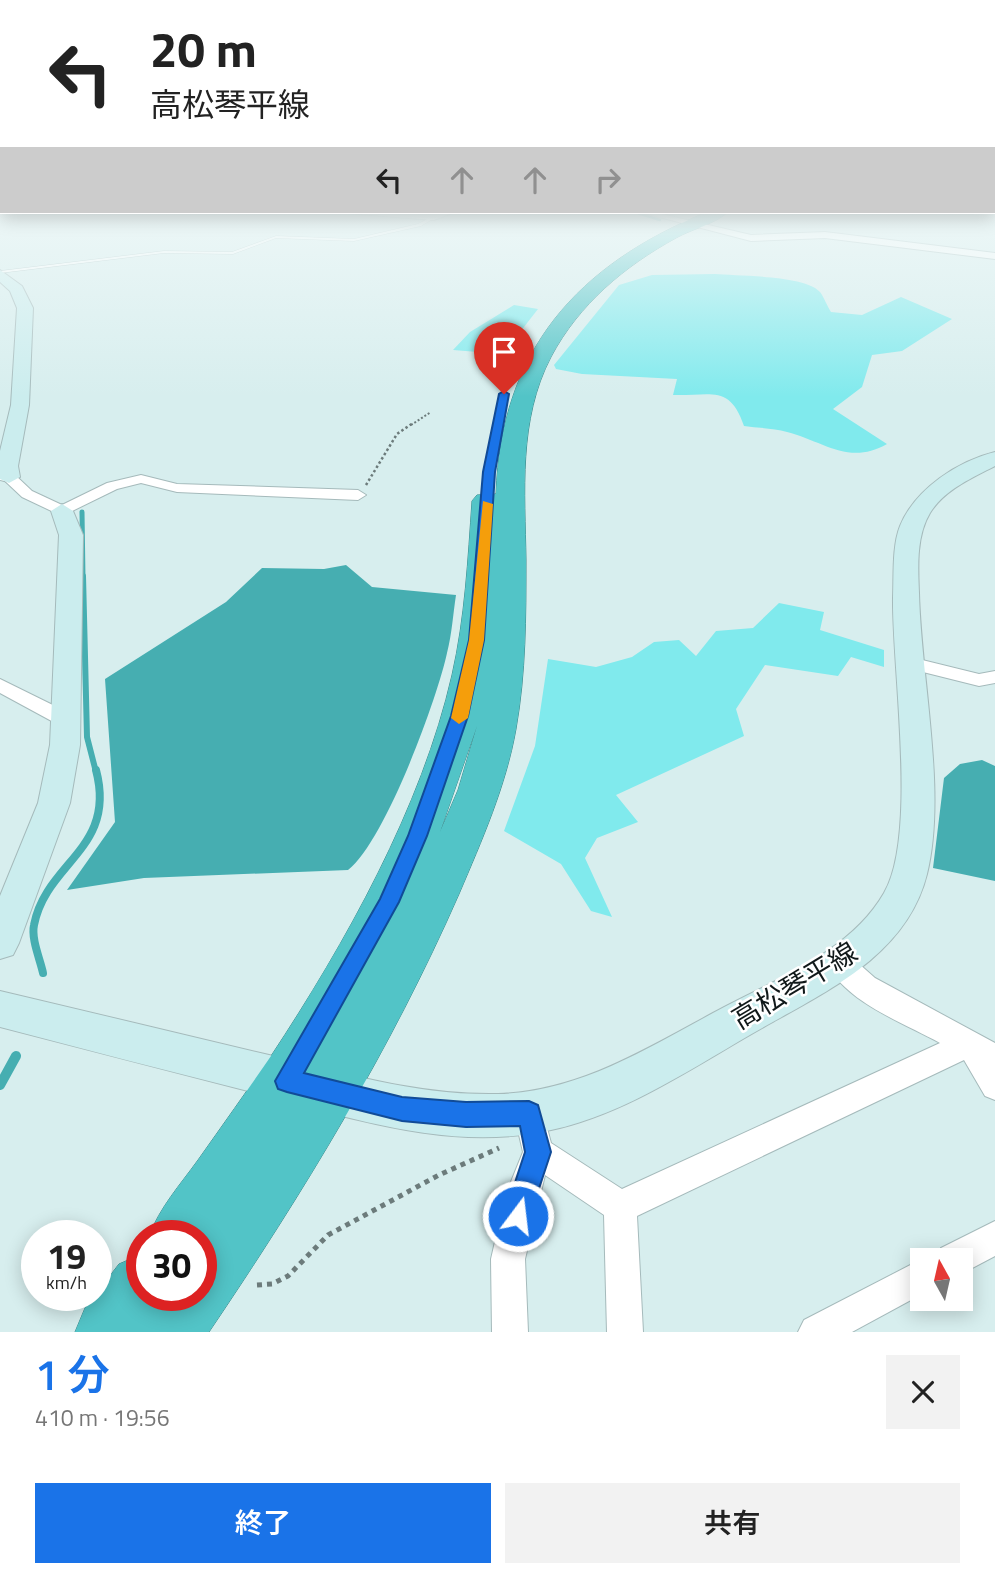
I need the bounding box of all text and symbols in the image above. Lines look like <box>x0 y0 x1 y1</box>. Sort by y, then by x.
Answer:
text: 20 m <box>150 11 257 86</box>
icon: left <box>35 28 126 119</box>
text: 高松琴平線 <box>150 80 310 128</box>
icon: left <box>370 161 408 199</box>
icon: ahead <box>443 161 481 199</box>
icon: ahead <box>516 161 554 199</box>
icon: right <box>589 161 627 199</box>
pin <box>474 322 534 394</box>
icon: arrive <box>485 333 523 371</box>
street label: 高松琴平線 <box>723 931 865 1039</box>
position arrow <box>481 1179 555 1253</box>
speed limit sign: 30 <box>126 1220 217 1311</box>
text: 19 <box>47 1229 86 1283</box>
north arrow <box>910 1248 973 1311</box>
map controls <box>910 1248 973 1311</box>
text: km/h <box>46 1269 87 1296</box>
text: 1 分 <box>35 1342 110 1406</box>
button: close <box>886 1355 960 1429</box>
text: 410 m · 19:56 <box>35 1400 170 1435</box>
button: 終了 <box>35 1483 491 1563</box>
button: 共有 <box>505 1483 960 1563</box>

